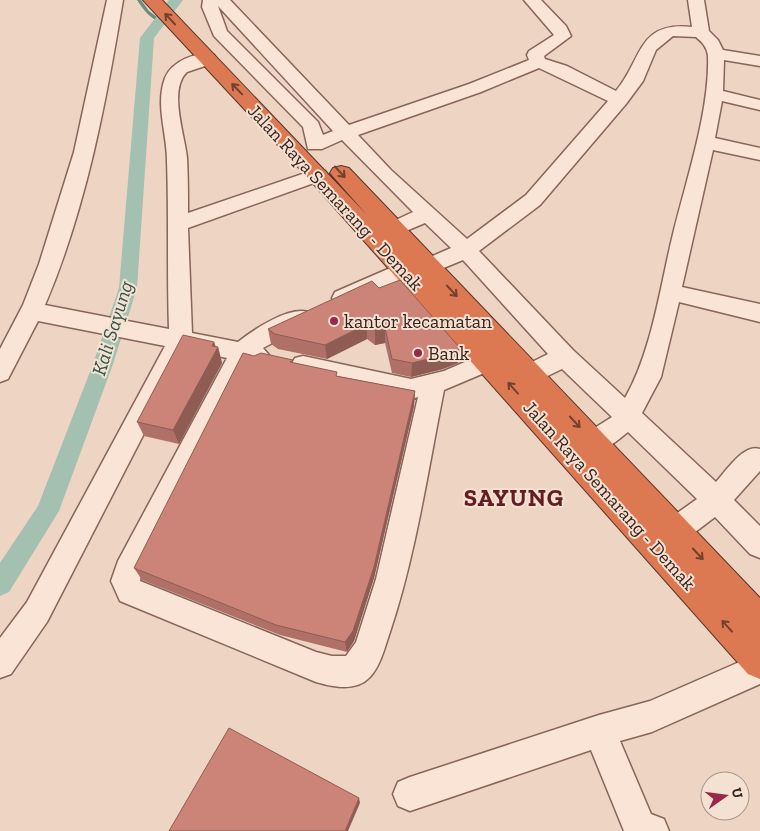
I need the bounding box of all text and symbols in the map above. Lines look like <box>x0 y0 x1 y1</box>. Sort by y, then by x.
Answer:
one-way arrow <box>164 12 176 25</box>
one-way arrow <box>231 83 243 95</box>
street label: Jalan Raya Semarang - Demak <box>243 99 428 295</box>
one-way arrow <box>334 166 346 179</box>
water label: Kali Sayung <box>86 277 138 378</box>
one-way arrow <box>446 284 458 297</box>
place label: kantor kecamatan <box>344 310 492 333</box>
marker: kantor kecamatan <box>328 315 340 327</box>
place label: Bank <box>428 342 470 365</box>
marker: Bank <box>412 347 424 359</box>
one-way arrow <box>507 382 519 395</box>
street label: Jalan Raya Semarang - Demak <box>519 396 701 595</box>
one-way arrow <box>569 415 581 428</box>
district label: SAYUNG <box>464 483 564 512</box>
one-way arrow <box>692 547 704 560</box>
one-way arrow <box>722 619 733 632</box>
north arrow <box>700 771 750 821</box>
text: U <box>728 786 747 800</box>

